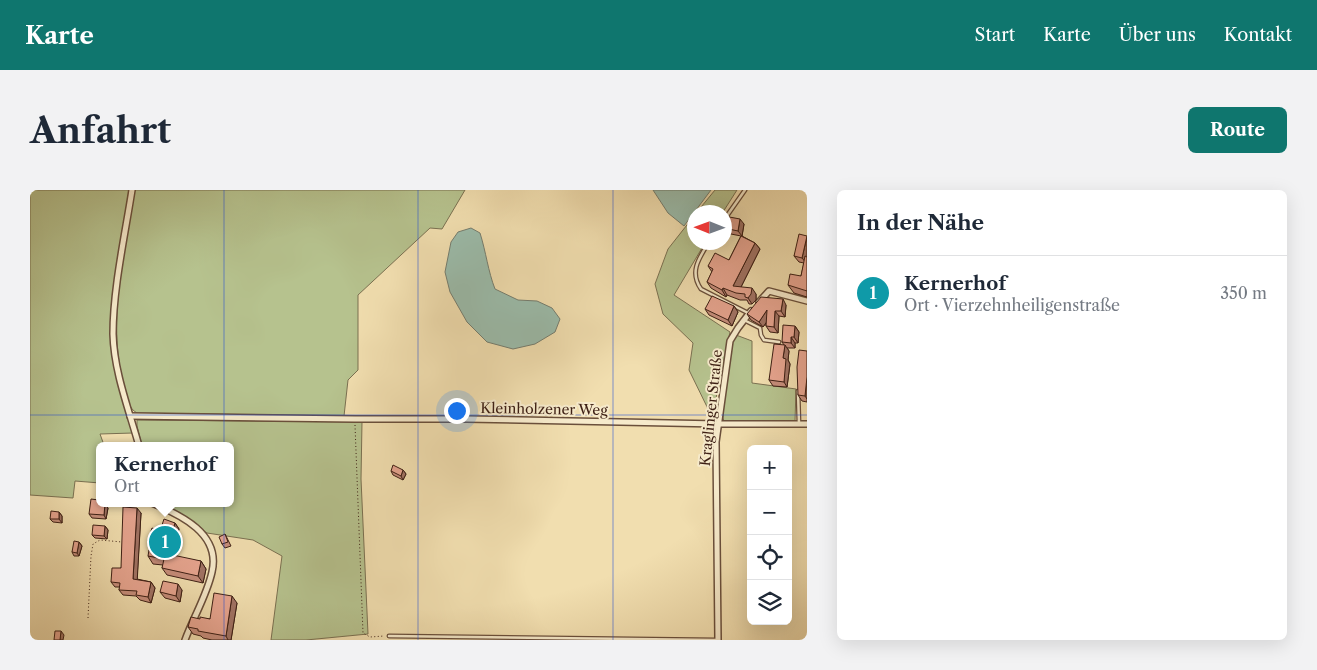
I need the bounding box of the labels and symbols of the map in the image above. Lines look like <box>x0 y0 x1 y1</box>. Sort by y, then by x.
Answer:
north arrow <box>687 205 732 250</box>
street label: Kraglinger Straße <box>696 349 726 467</box>
your location <box>444 398 470 424</box>
street label: Kleinholzener Weg <box>480 399 608 419</box>
pin: 1 <box>149 523 181 561</box>

